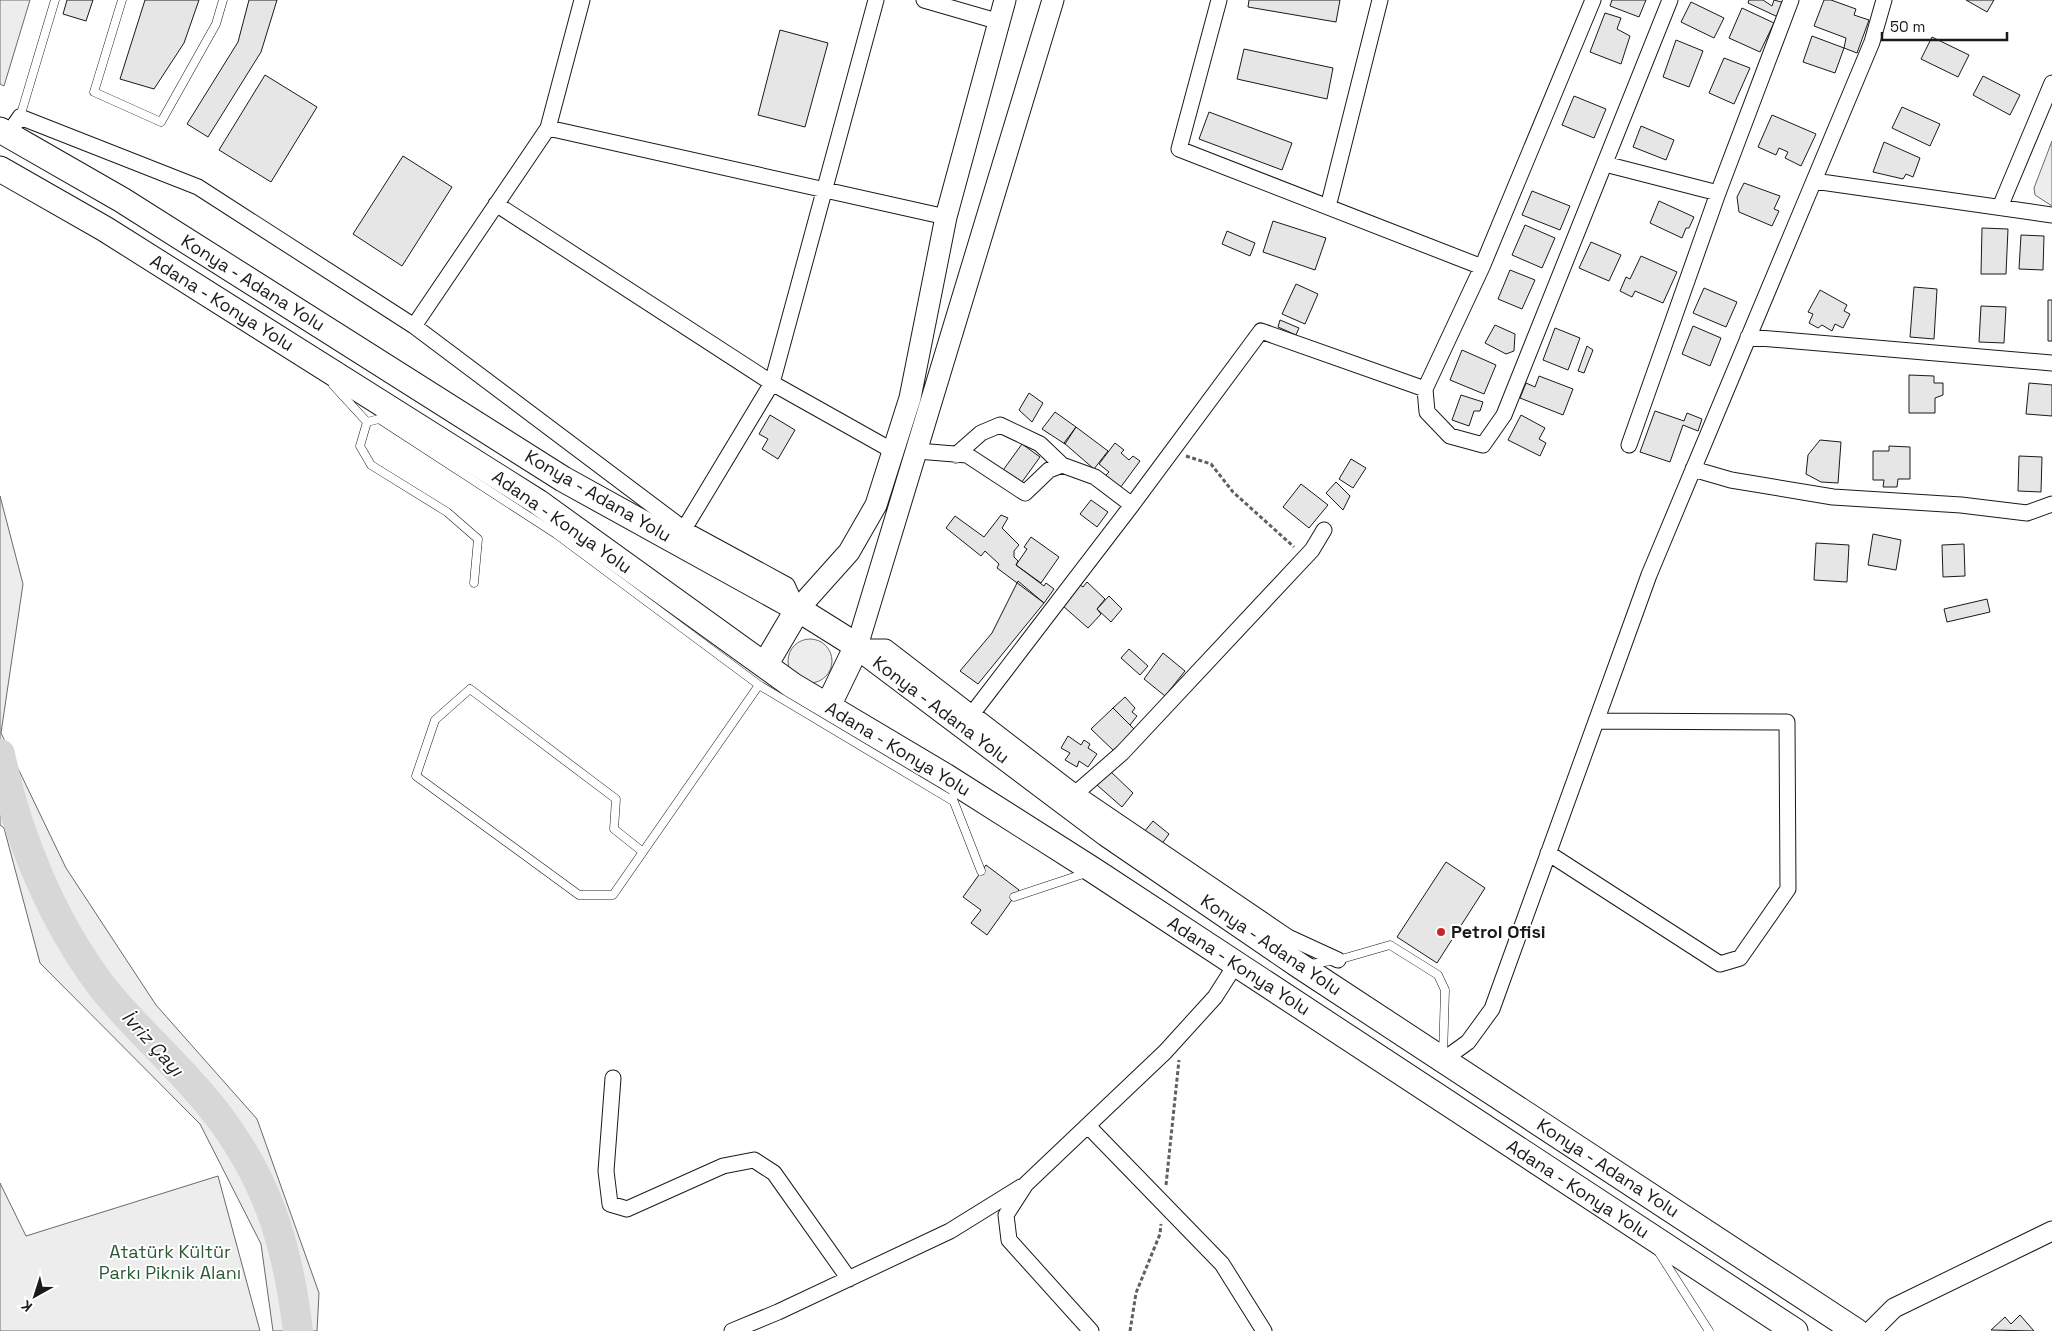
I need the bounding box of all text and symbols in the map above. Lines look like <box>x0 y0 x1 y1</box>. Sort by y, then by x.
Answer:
scale bar <box>1882 10 2007 42</box>
text: 50 m <box>1890 17 1925 36</box>
street label: Konya - Adana Yolu <box>177 229 329 336</box>
street label: Adana - Konya Yolu <box>146 249 299 356</box>
street label: Konya - Adana Yolu <box>521 444 676 547</box>
street label: Adana - Konya Yolu <box>488 465 637 578</box>
street label: Konya - Adana Yolu <box>868 651 1014 768</box>
street label: Adana - Konya Yolu <box>821 696 975 801</box>
street label: Konya - Adana Yolu <box>1196 889 1346 1000</box>
street label: Adana - Konya Yolu <box>1164 911 1315 1020</box>
place label: Petrol Ofisi <box>1451 920 1546 943</box>
marker: Petrol Ofisi <box>1435 926 1447 938</box>
water label: İvriz Çayı <box>116 1005 190 1083</box>
street label: Konya - Adana Yolu <box>1533 1113 1684 1222</box>
street label: Adana - Konya Yolu <box>1503 1134 1654 1243</box>
park label: Atatürk Kültür Parkı Piknik Alanı <box>99 1240 241 1284</box>
north arrow <box>10 1271 60 1321</box>
text: K <box>18 1296 36 1316</box>

